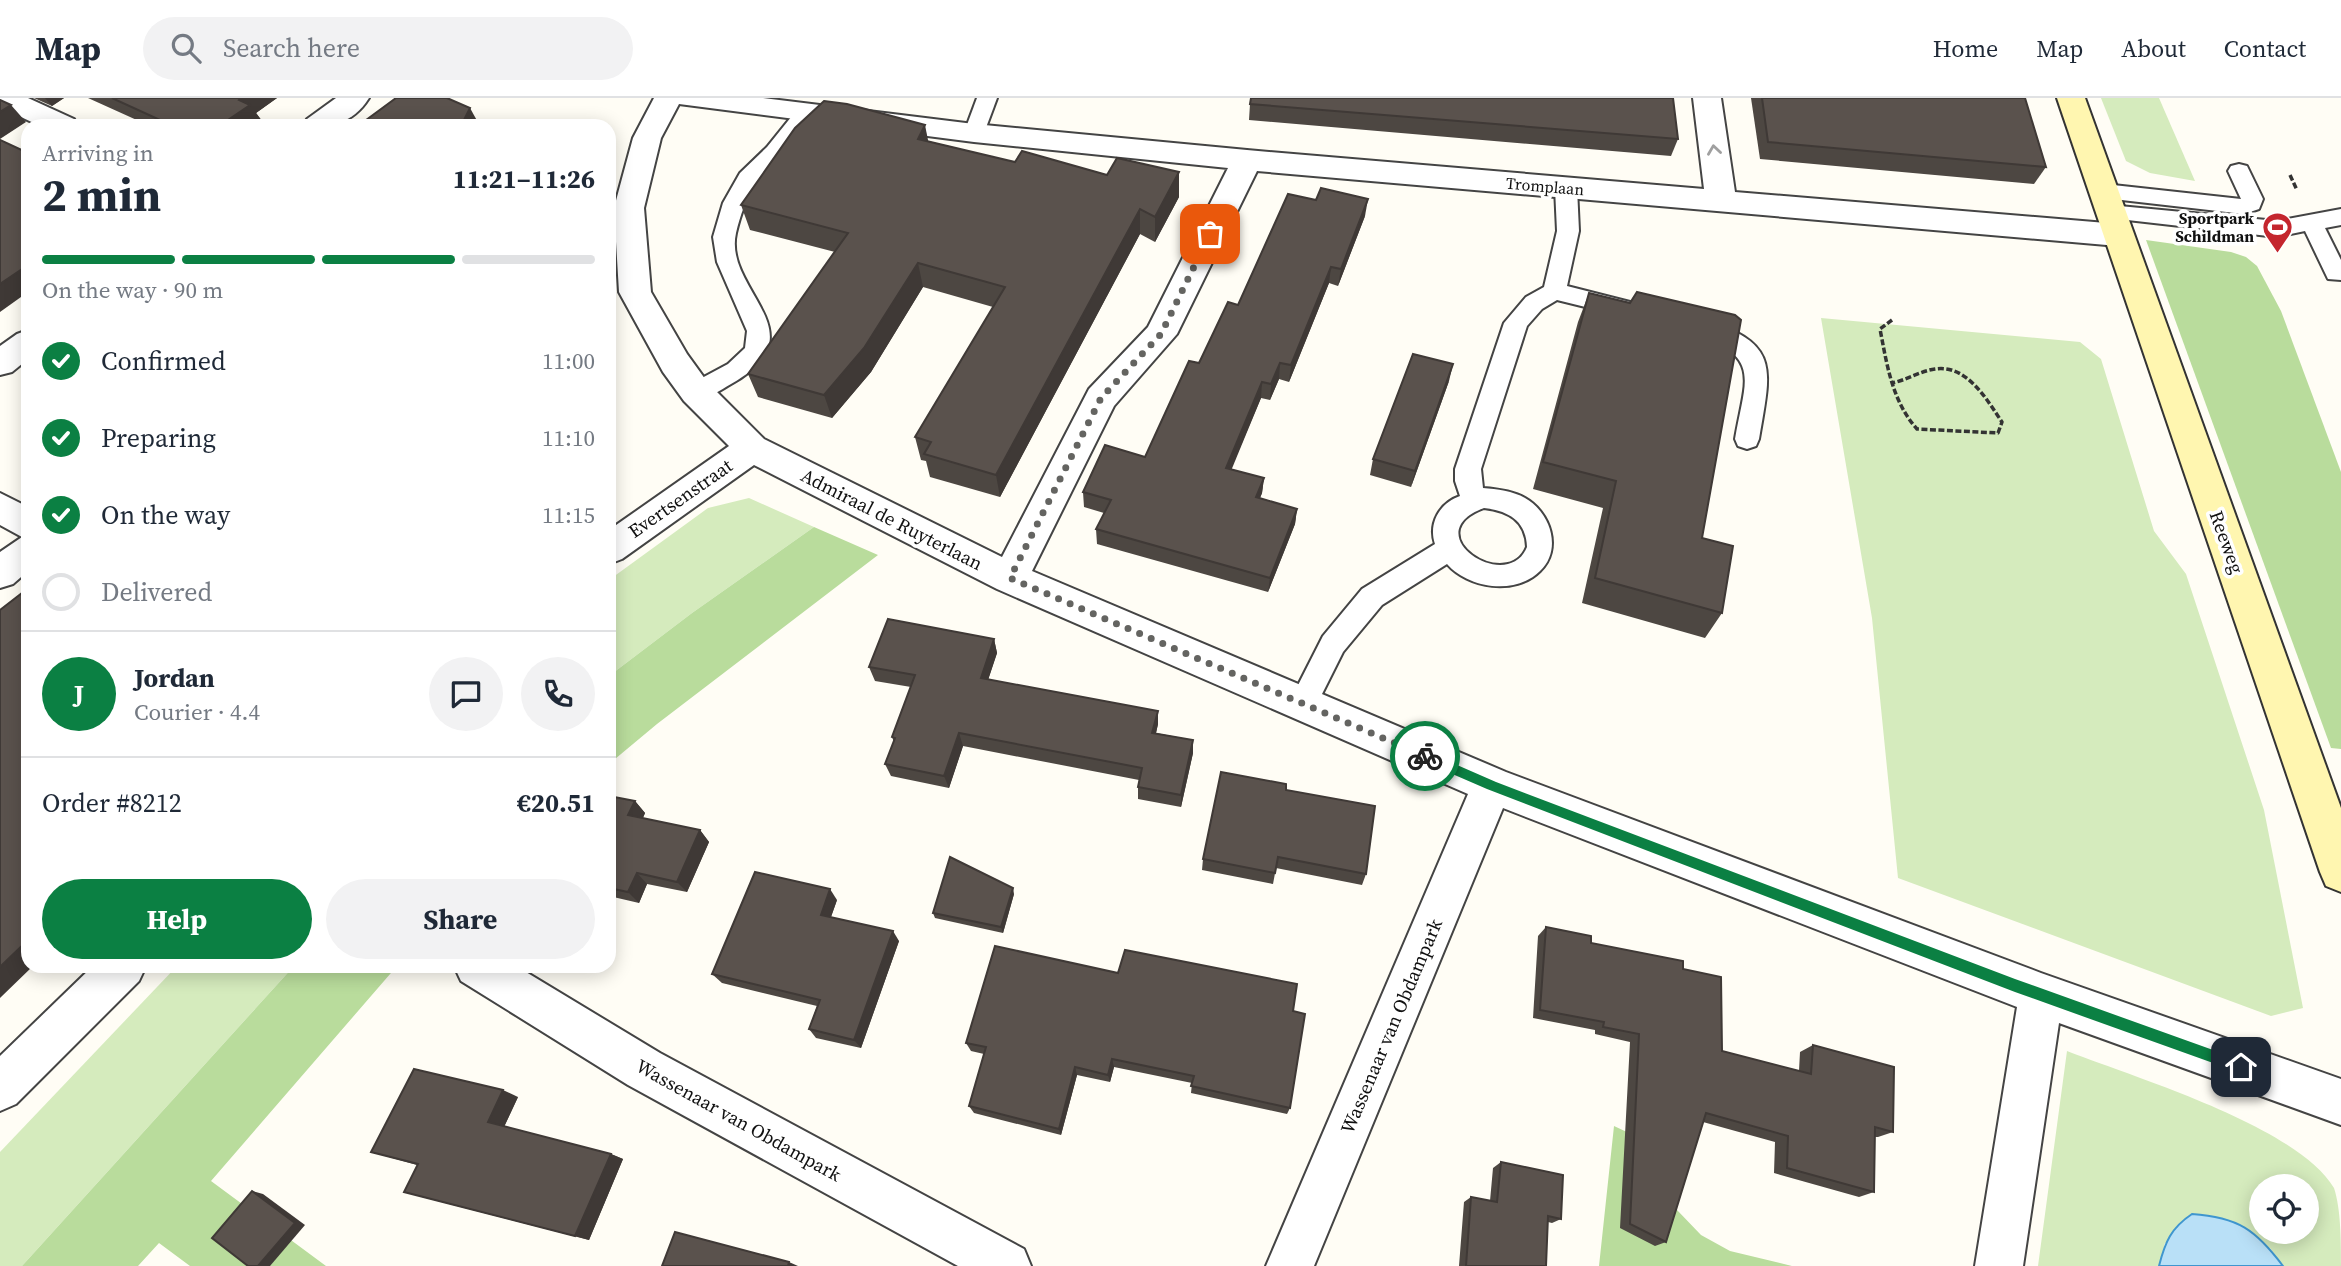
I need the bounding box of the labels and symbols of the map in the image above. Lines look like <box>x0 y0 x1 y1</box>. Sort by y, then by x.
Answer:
one-way arrow <box>1707 144 1722 156</box>
street label: Tromplaan <box>1505 172 1585 200</box>
pin <box>1180 204 1240 264</box>
place label: Sportpark Schildman <box>2175 207 2254 247</box>
sports icon: Sportpark Schildman <box>2260 210 2294 254</box>
street label: Evertsenstraat <box>623 452 738 544</box>
street label: Admiraal de Ruyterlaan <box>797 462 987 576</box>
street label: Reeweg <box>2204 507 2250 577</box>
courier <box>1390 721 1460 791</box>
street label: Wassenaar van Obdampark <box>1334 914 1448 1137</box>
pin <box>2211 1037 2271 1097</box>
street label: Wassenaar van Obdampark <box>632 1053 847 1188</box>

